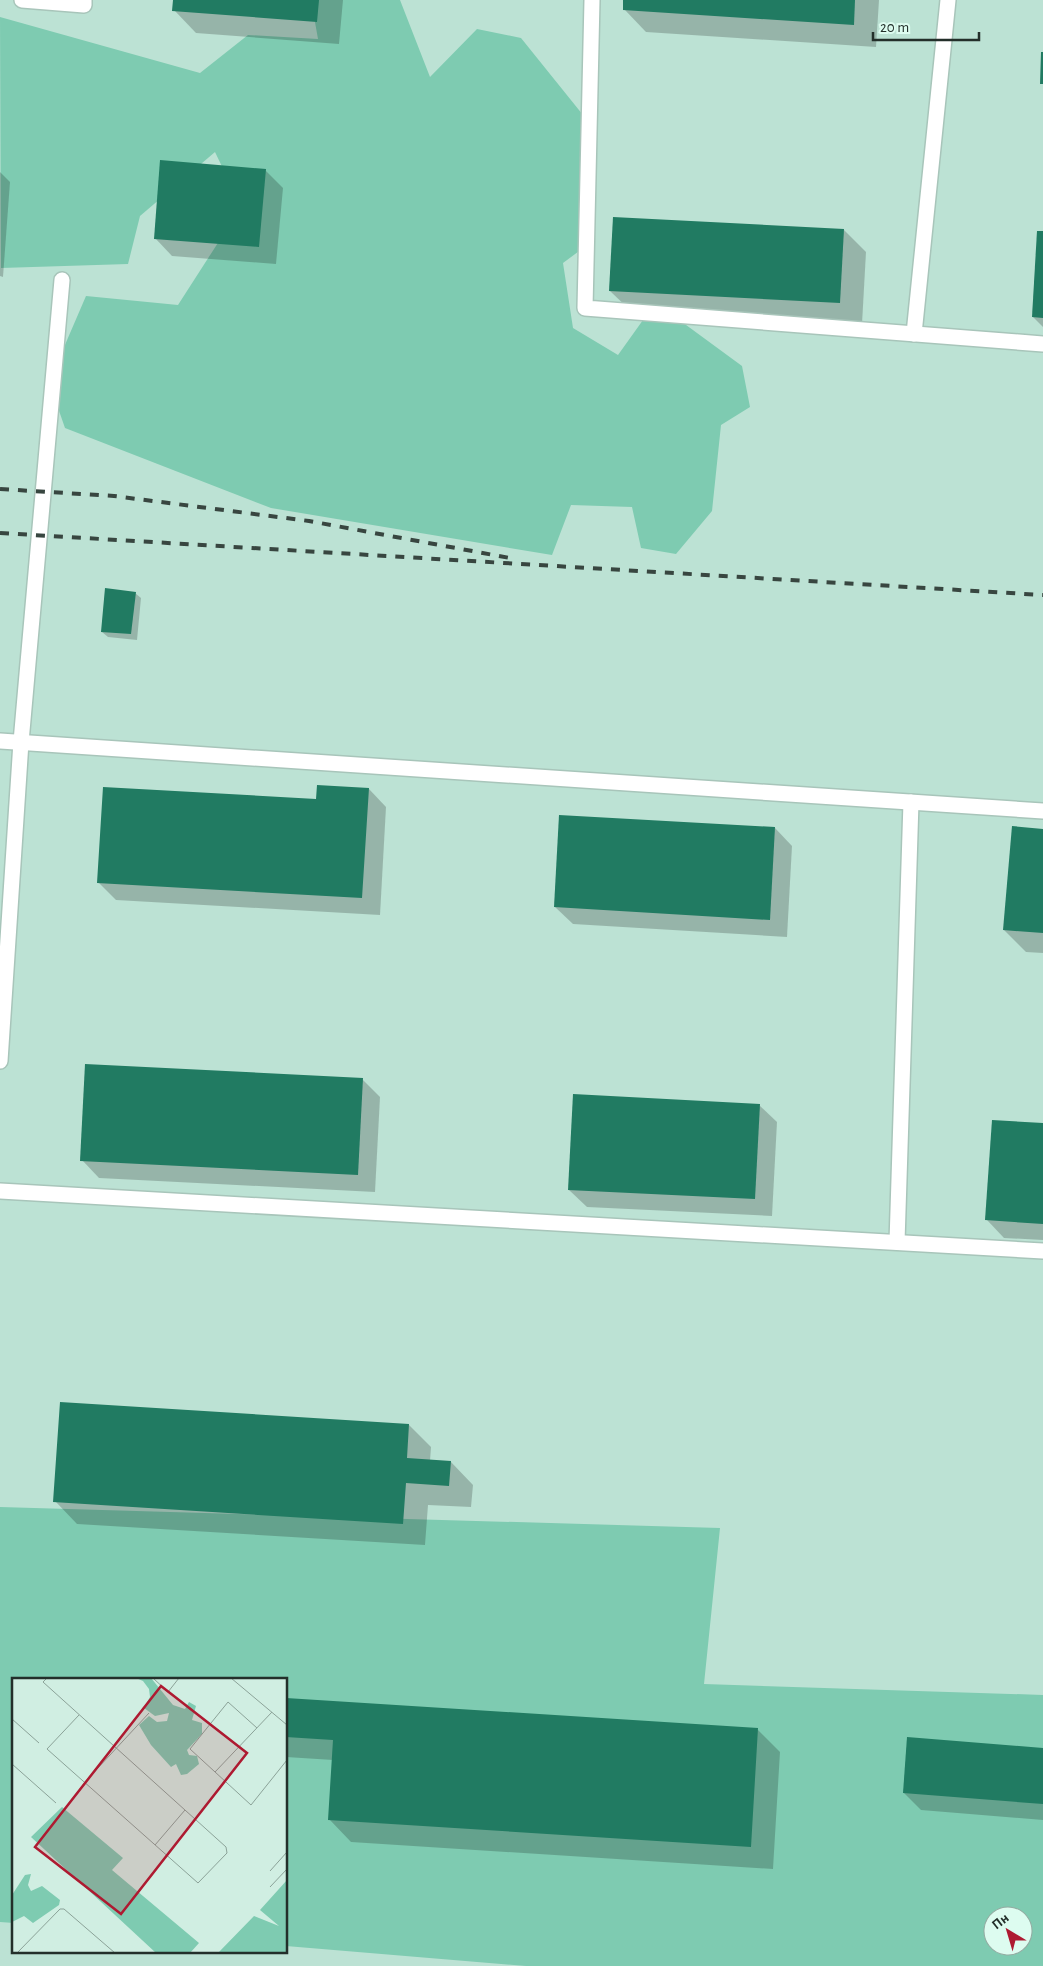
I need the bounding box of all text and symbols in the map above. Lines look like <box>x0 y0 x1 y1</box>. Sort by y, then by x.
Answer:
scale bar <box>873 10 979 42</box>
text: 20 m <box>880 20 909 35</box>
inset map <box>12 1678 288 1954</box>
north arrow <box>983 1906 1033 1956</box>
text: Пн <box>990 1911 1012 1932</box>

